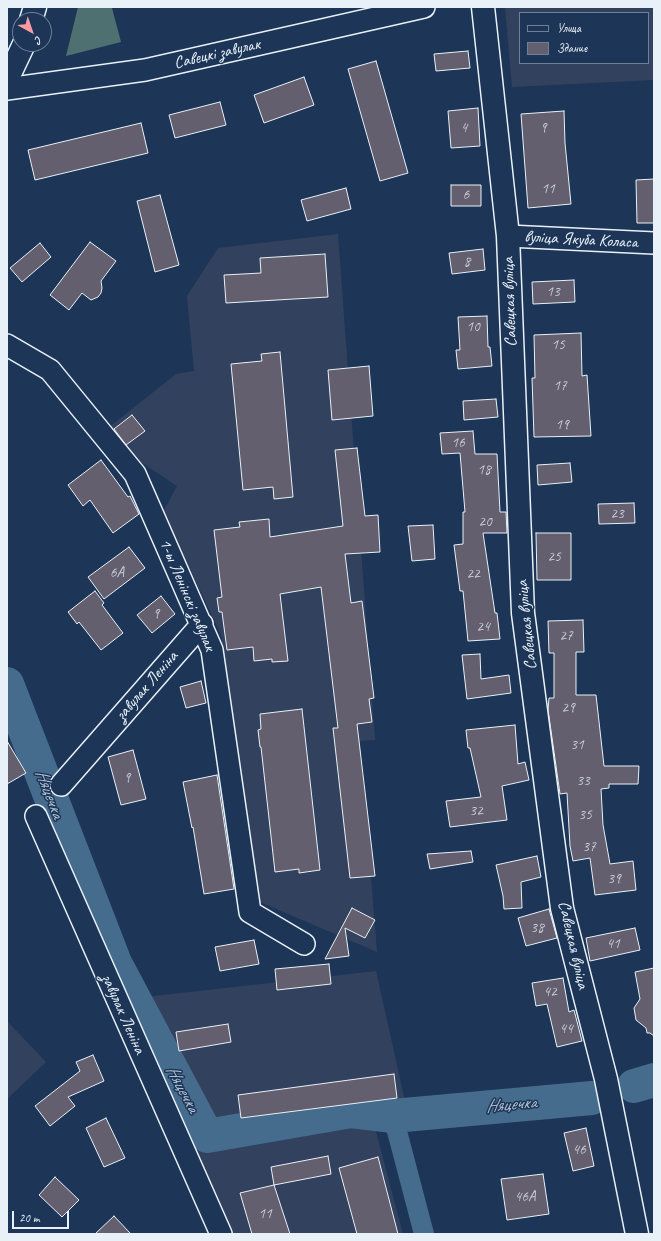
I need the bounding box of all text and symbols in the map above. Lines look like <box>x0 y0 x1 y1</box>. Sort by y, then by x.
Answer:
north arrow <box>12 12 52 52</box>
legend <box>519 12 649 64</box>
text: Улица <box>557 20 581 36</box>
text: С <box>33 33 46 48</box>
street label: Савецкі завулак <box>172 34 262 74</box>
text: Здание <box>557 40 587 56</box>
house number: 4 <box>461 119 467 137</box>
house number: 9 <box>540 119 546 137</box>
house number: 11 <box>541 180 555 198</box>
house number: 6 <box>463 186 469 204</box>
street label: вуліца Якуба Коласа <box>524 227 638 253</box>
house number: 8 <box>464 253 470 271</box>
street label: Савецкая вуліца <box>498 257 522 347</box>
house number: 13 <box>546 283 560 301</box>
house number: 10 <box>466 318 480 336</box>
house number: 15 <box>551 336 565 354</box>
house number: 17 <box>553 377 567 395</box>
house number: 19 <box>555 416 569 434</box>
house number: 16 <box>451 434 465 452</box>
house number: 18 <box>477 461 491 479</box>
house number: 23 <box>610 505 624 523</box>
house number: 20 <box>478 513 492 531</box>
street label: 1-ы Ленінскі завулак <box>154 536 220 654</box>
house number: 25 <box>547 548 561 566</box>
house number: 6А <box>110 564 124 582</box>
house number: 22 <box>466 565 480 583</box>
street label: Савецкая вуліца <box>512 579 542 671</box>
house number: 9 <box>153 605 159 623</box>
house number: 24 <box>476 618 490 636</box>
house number: 27 <box>559 627 573 645</box>
street label: завулак Леніна <box>111 647 183 725</box>
house number: 29 <box>561 699 575 717</box>
house number: 31 <box>570 736 584 754</box>
water label: Няцечка <box>30 767 68 821</box>
house number: 9 <box>124 769 130 787</box>
house number: 33 <box>576 772 590 790</box>
house number: 32 <box>469 802 483 820</box>
house number: 35 <box>578 806 592 824</box>
house number: 37 <box>582 838 596 856</box>
house number: 39 <box>607 870 621 888</box>
street label: Савецкая вуліца <box>553 899 593 991</box>
house number: 38 <box>530 919 544 937</box>
house number: 41 <box>606 935 620 953</box>
street label: завулак Леніна <box>96 971 150 1057</box>
house number: 42 <box>543 983 557 1001</box>
house number: 44 <box>559 1020 573 1038</box>
water label: Няцечка <box>161 1062 203 1116</box>
water label: Няцечка <box>485 1092 537 1118</box>
house number: 46 <box>572 1141 586 1159</box>
house number: 46А <box>514 1188 536 1206</box>
scale bar <box>14 1203 71 1229</box>
house number: 11 <box>258 1205 272 1223</box>
text: 20 m <box>19 1210 39 1226</box>

